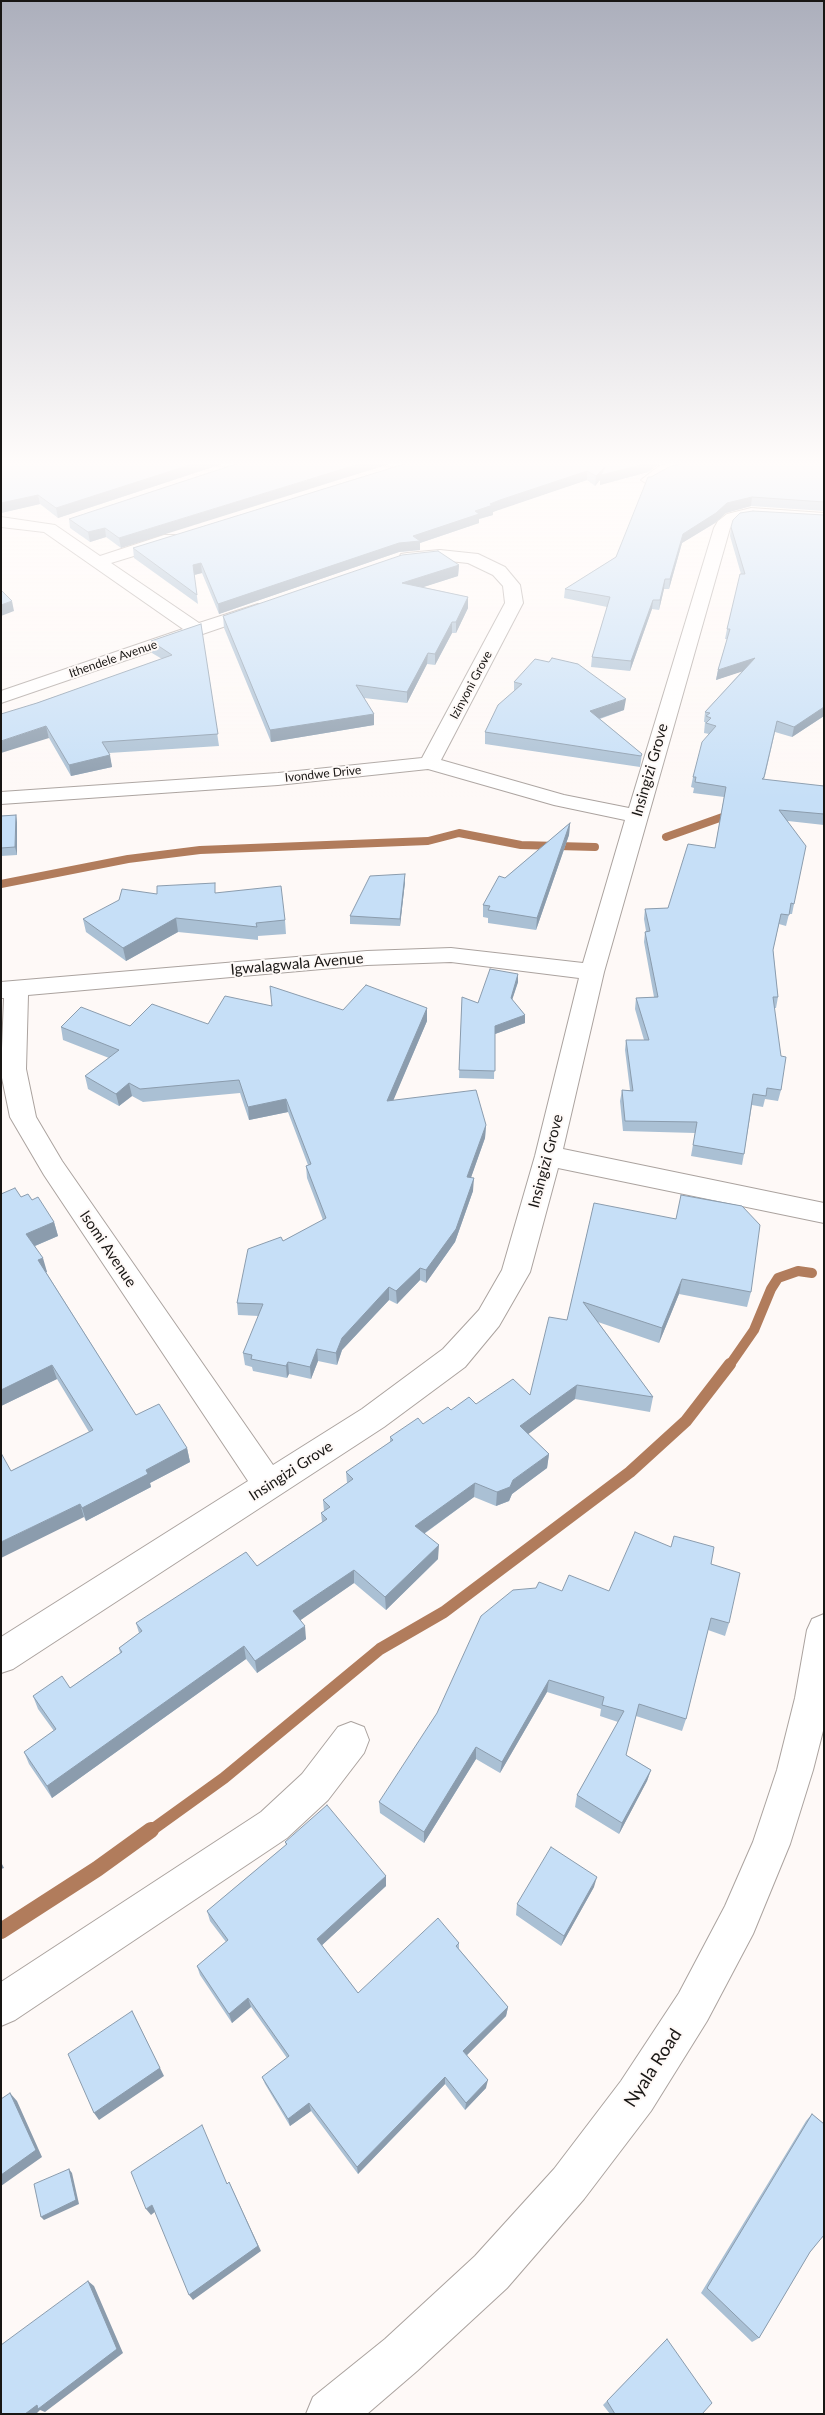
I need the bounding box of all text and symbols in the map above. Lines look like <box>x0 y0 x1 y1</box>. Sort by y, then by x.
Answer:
street label: Ithendele Avenue <box>67 637 159 681</box>
street label: Izinyoni Grove <box>447 648 495 722</box>
street label: Insingizi Grove <box>628 721 672 819</box>
street label: Ivondwe Drive <box>284 763 362 785</box>
street label: Igwalagwala Avenue <box>230 949 364 979</box>
street label: Insingizi Grove <box>525 1112 567 1210</box>
street label: Isomi Avenue <box>76 1207 140 1291</box>
street label: Insingizi Grove <box>246 1437 336 1505</box>
street label: Nyala Road <box>620 2025 686 2111</box>

